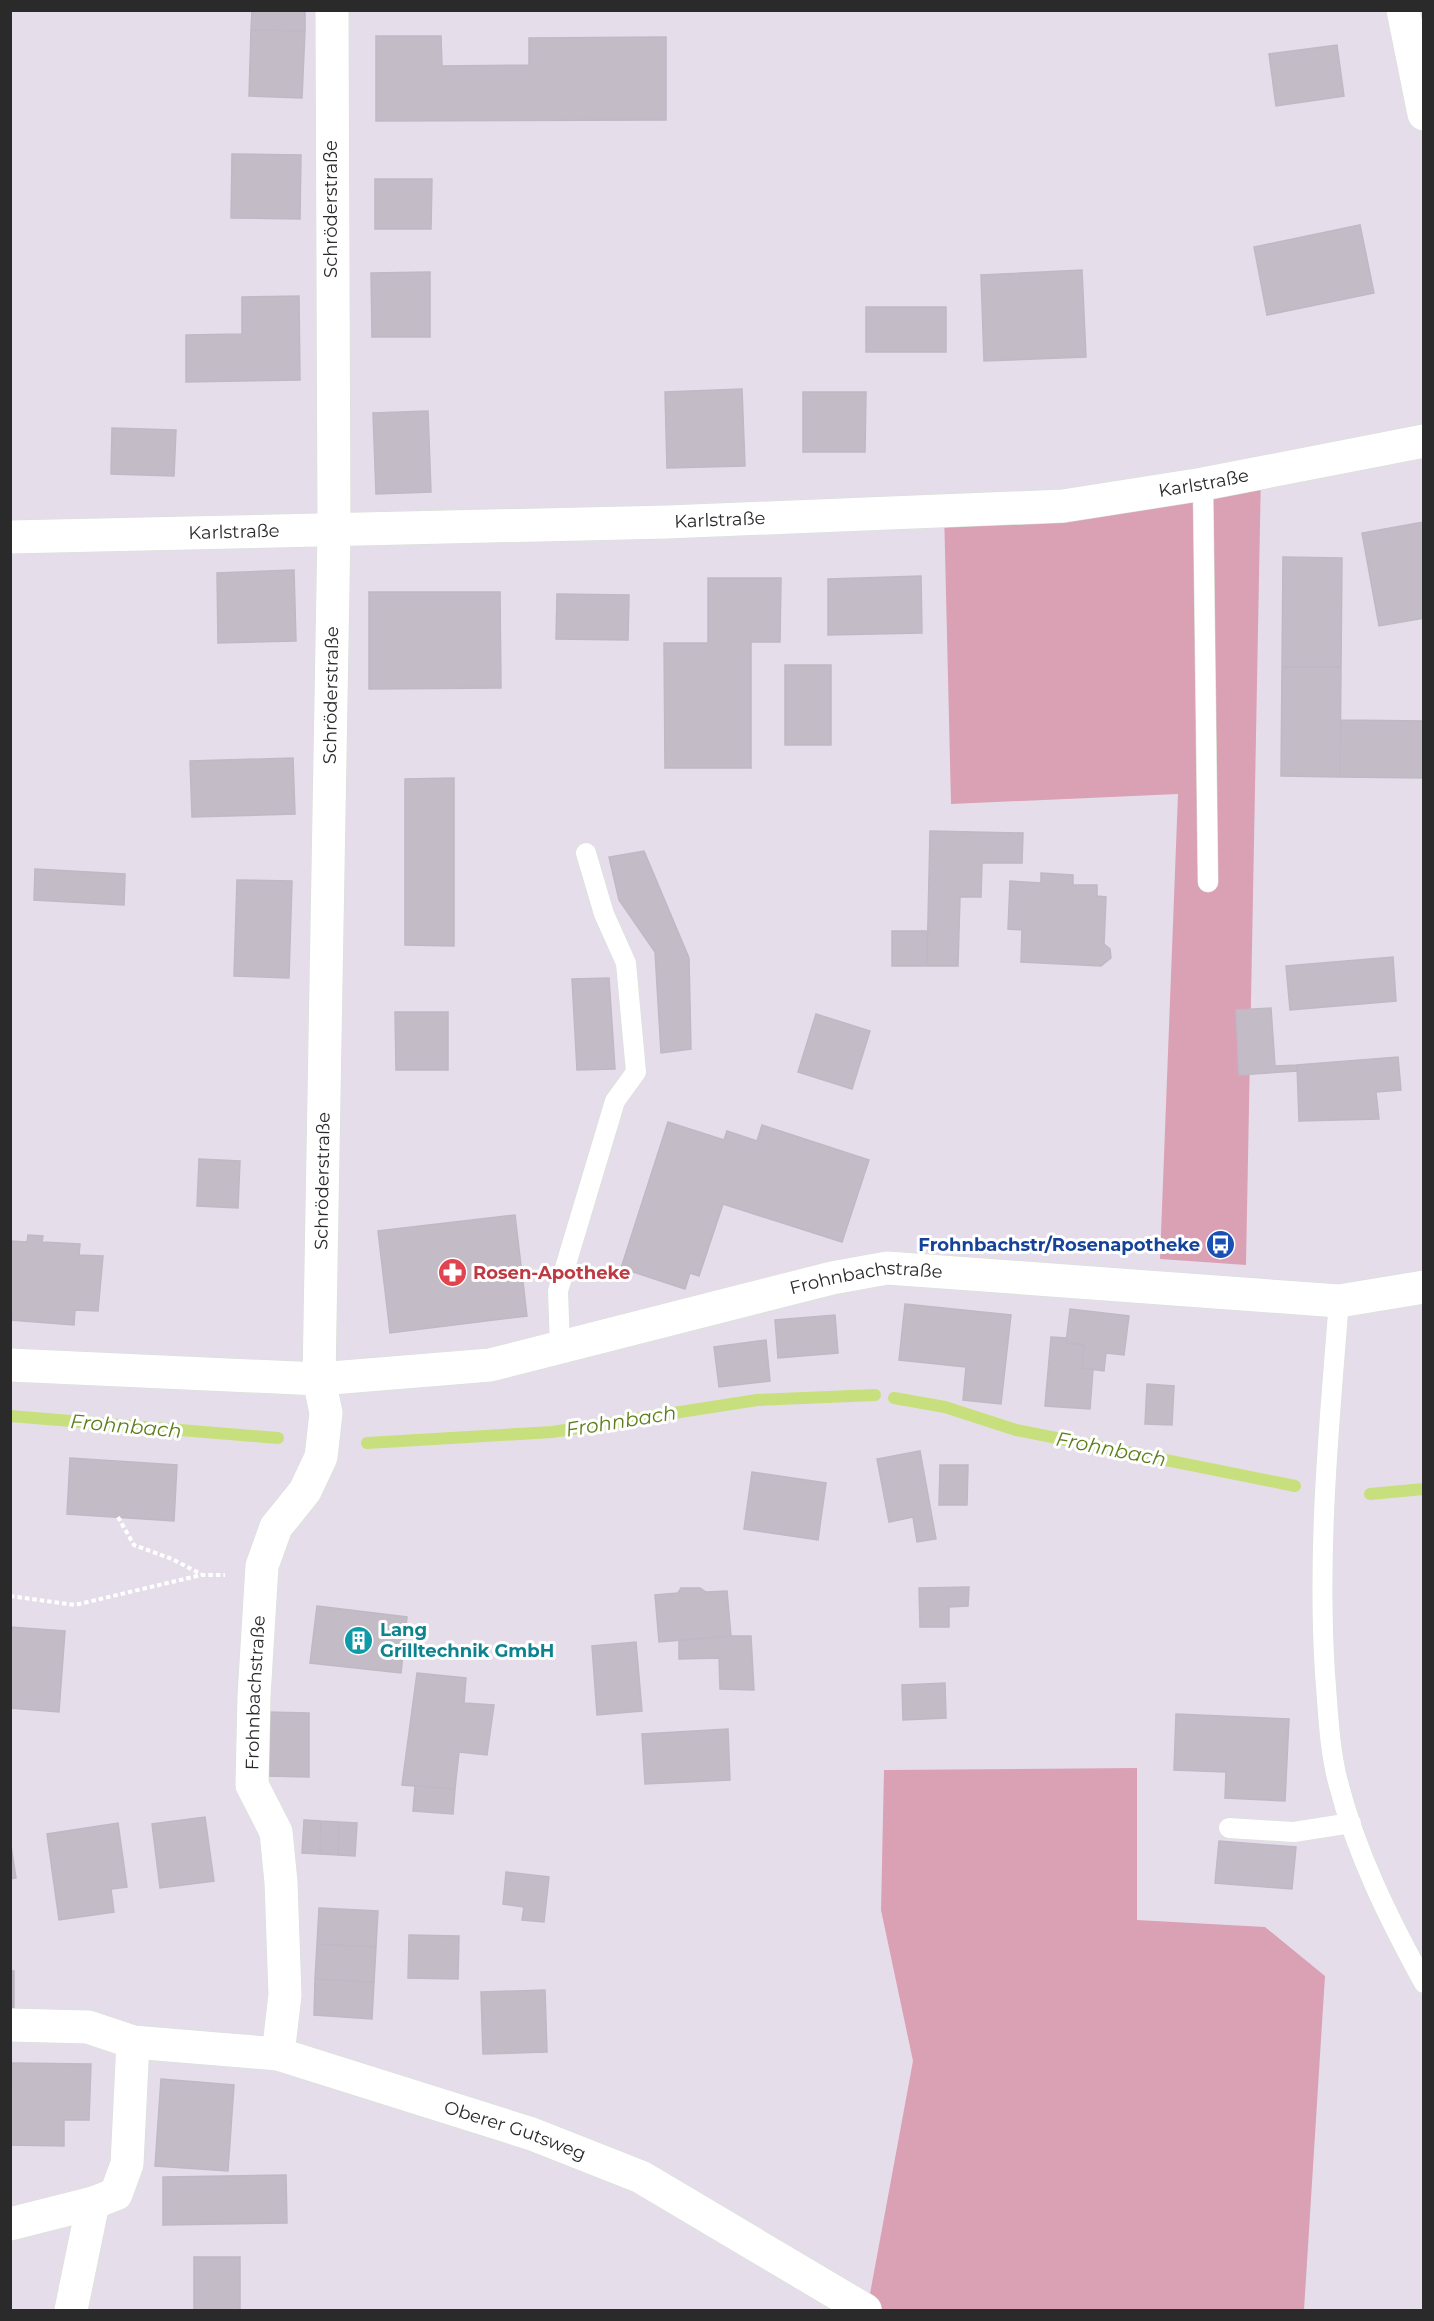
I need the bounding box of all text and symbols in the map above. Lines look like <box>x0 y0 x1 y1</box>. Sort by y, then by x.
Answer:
street label: Schröderstraße <box>320 140 342 278</box>
street label: Karlstraße <box>1157 464 1251 502</box>
street label: Karlstraße <box>674 507 766 533</box>
street label: Karlstraße <box>188 520 280 544</box>
street label: Schröderstraße <box>319 626 343 764</box>
street label: Schröderstraße <box>310 1112 335 1250</box>
bus stop icon: Frohnbachstr/Rosenapotheke <box>1205 1229 1237 1261</box>
place label: Frohnbachstr/Rosenapotheke <box>918 1234 1200 1256</box>
pharmacy icon: Rosen-Apotheke <box>436 1257 468 1289</box>
street label: Frohnbachstraße <box>787 1257 944 1299</box>
place label: Rosen-Apotheke <box>473 1262 630 1284</box>
water label: Frohnbach <box>564 1400 678 1442</box>
water label: Frohnbach <box>69 1409 183 1443</box>
water label: Frohnbach <box>1054 1427 1168 1471</box>
street label: Frohnbachstraße <box>241 1614 270 1770</box>
place label: Lang Grilltechnik GmbH <box>380 1619 554 1662</box>
building icon: Lang Grilltechnik GmbH <box>343 1624 375 1656</box>
street label: Oberer Gutsweg <box>441 2096 589 2165</box>

